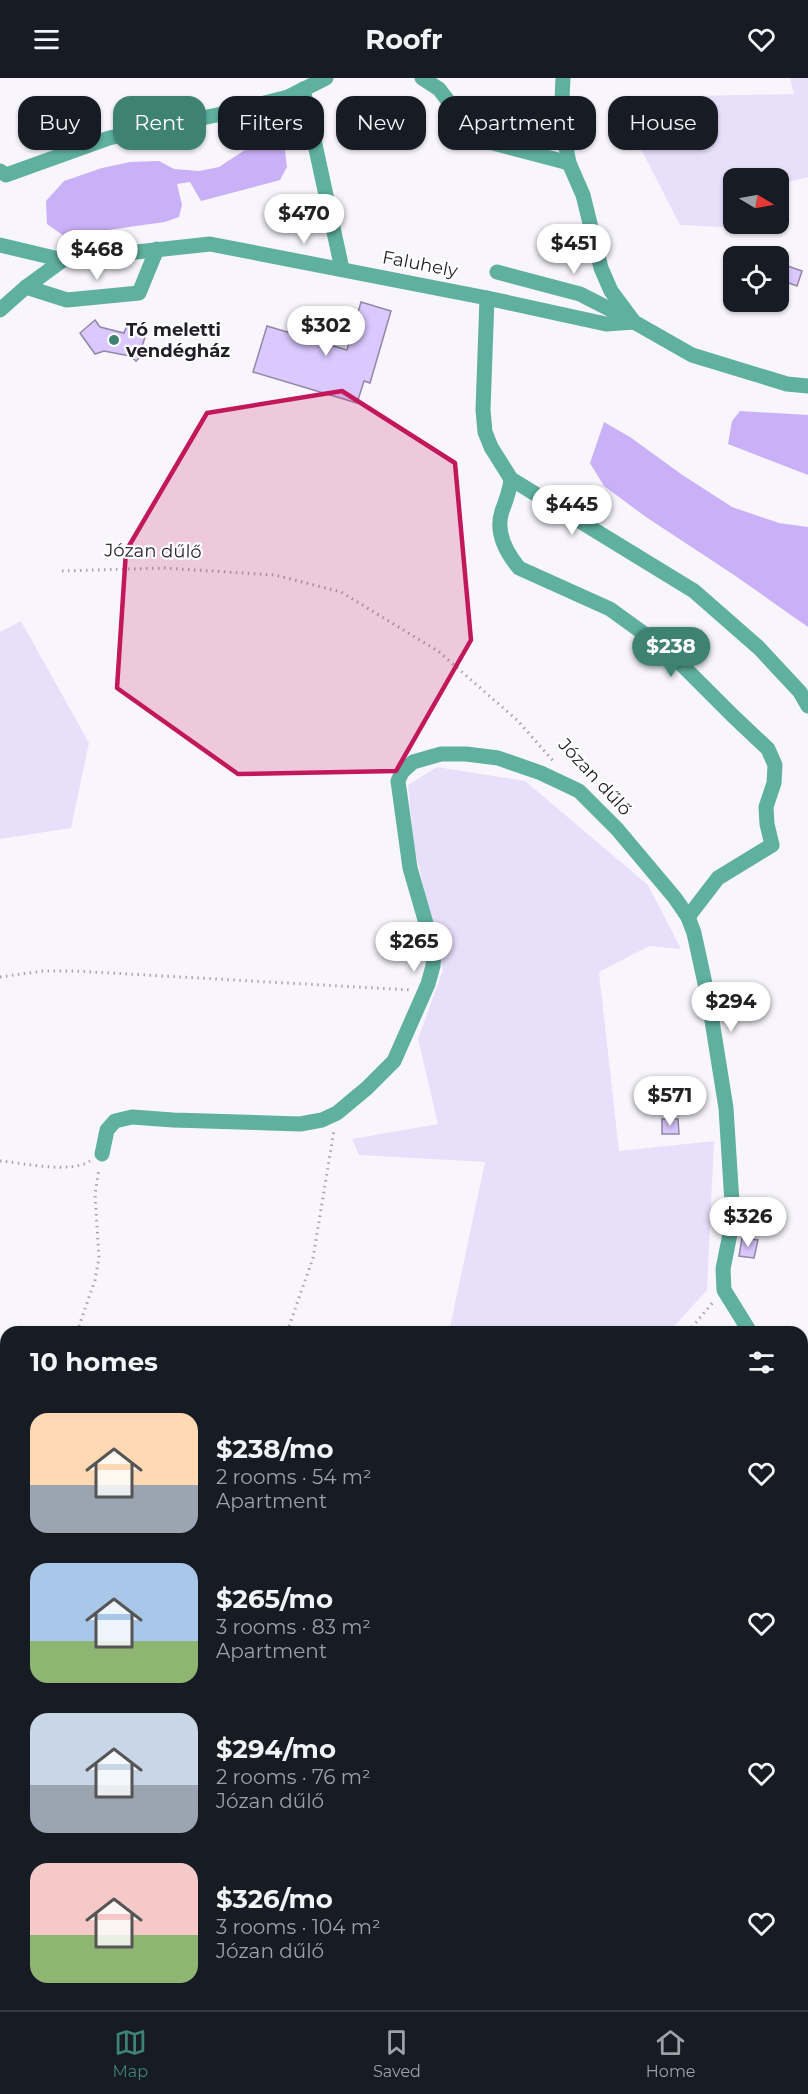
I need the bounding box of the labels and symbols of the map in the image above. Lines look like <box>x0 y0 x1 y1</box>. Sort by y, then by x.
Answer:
north arrow <box>723 168 789 234</box>
pin: $470 <box>268 194 340 245</box>
pin: $451 <box>538 224 610 275</box>
pin: $468 <box>61 230 133 281</box>
street label: Faluhely <box>381 246 460 282</box>
pin: $302 <box>290 306 362 357</box>
place label: Tó meletti vendégház <box>125 319 230 362</box>
marker: Tó meletti vendégház <box>107 333 121 347</box>
pin: $445 <box>536 485 608 536</box>
street label: Józan dűlő <box>103 539 202 563</box>
pin: $238 <box>635 627 707 678</box>
street label: Józan dűlő <box>553 733 636 820</box>
pin: $265 <box>378 922 450 973</box>
pin: $294 <box>695 982 767 1033</box>
pin: $571 <box>634 1076 706 1127</box>
pin: $326 <box>712 1197 784 1248</box>

